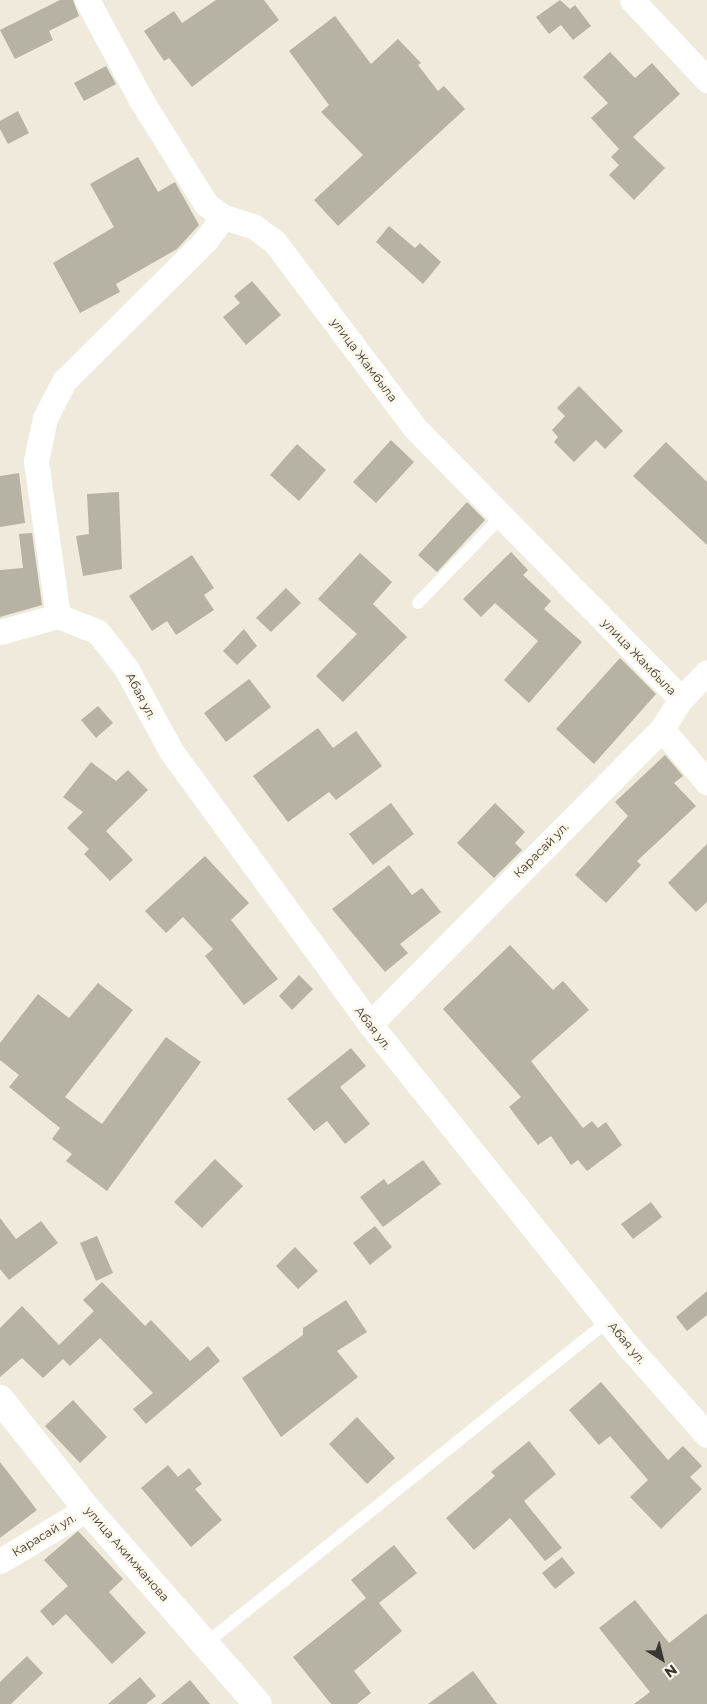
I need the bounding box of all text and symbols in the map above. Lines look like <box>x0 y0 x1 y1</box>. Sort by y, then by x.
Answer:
street label: улица Жамбыла <box>328 315 400 405</box>
street label: улица Жамбыла <box>599 616 679 698</box>
street label: Абая ул. <box>123 670 159 722</box>
street label: Карасай ул. <box>510 819 572 881</box>
street label: Абая ул. <box>352 1004 394 1052</box>
street label: Абая ул. <box>605 1319 649 1367</box>
street label: улица Акимжанова <box>82 1504 172 1604</box>
street label: Карасай ул. <box>9 1510 79 1560</box>
north arrow <box>637 1634 687 1684</box>
text: N <box>661 1661 681 1682</box>

